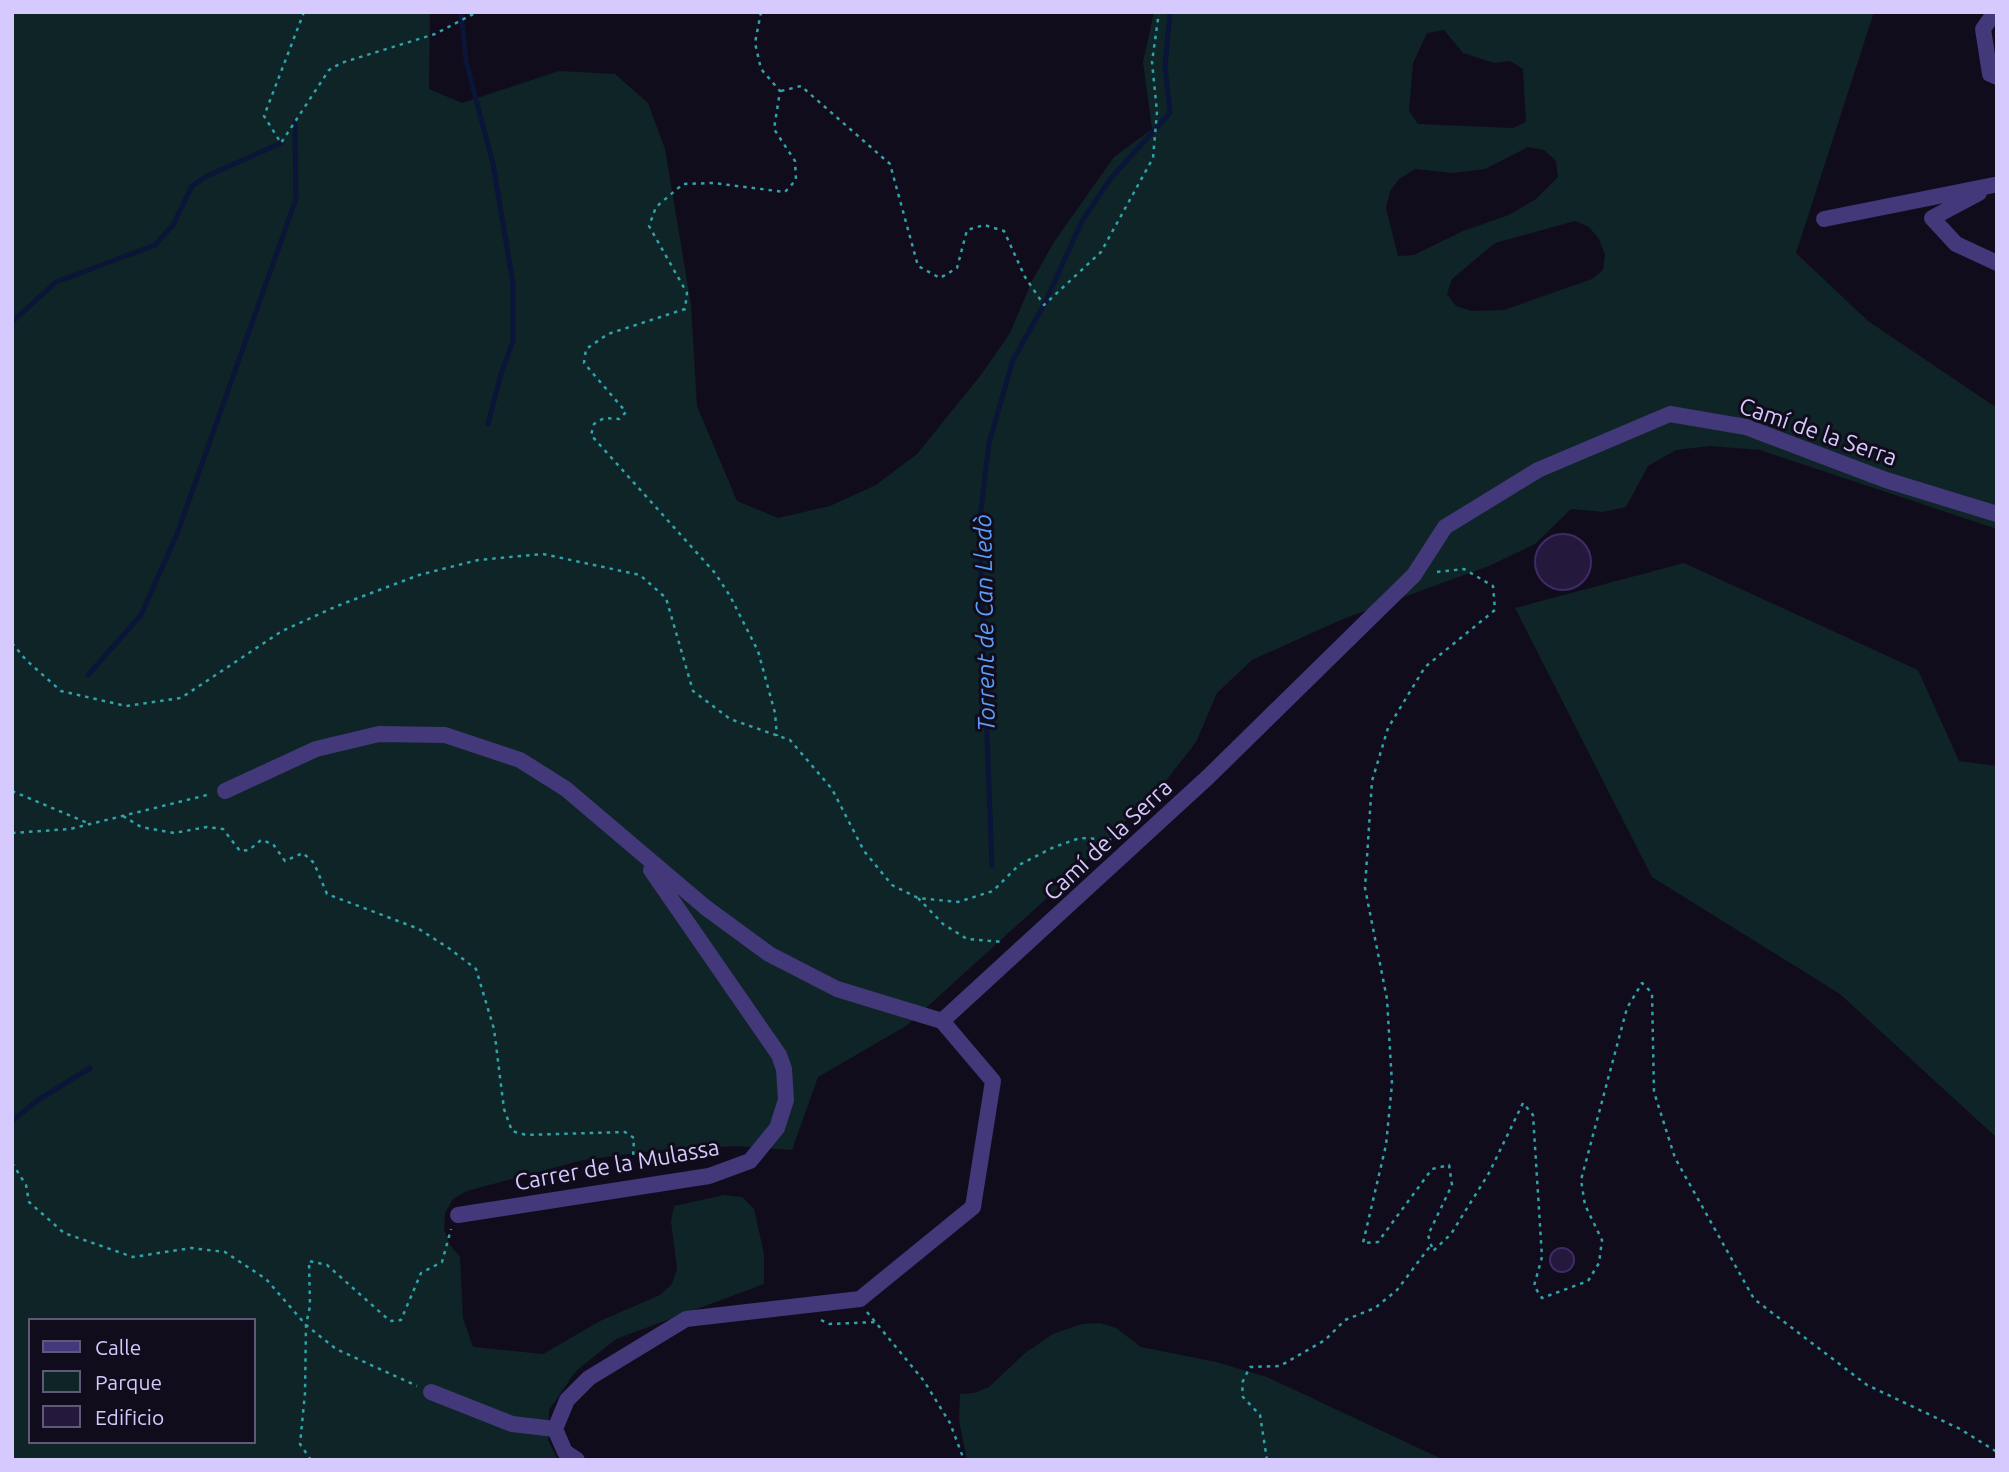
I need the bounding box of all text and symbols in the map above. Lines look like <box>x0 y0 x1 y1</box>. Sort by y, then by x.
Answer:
street label: Camí de la Serra <box>1735 392 1901 472</box>
water label: Torrent de Can Lledò <box>969 514 1001 732</box>
street label: Camí de la Serra <box>1038 774 1178 906</box>
street label: Carrer de la Mulassa <box>512 1133 722 1197</box>
legend <box>28 1318 256 1444</box>
text: Calle <box>95 1335 141 1359</box>
text: Parque <box>95 1370 162 1394</box>
text: Edificio <box>95 1405 164 1429</box>

